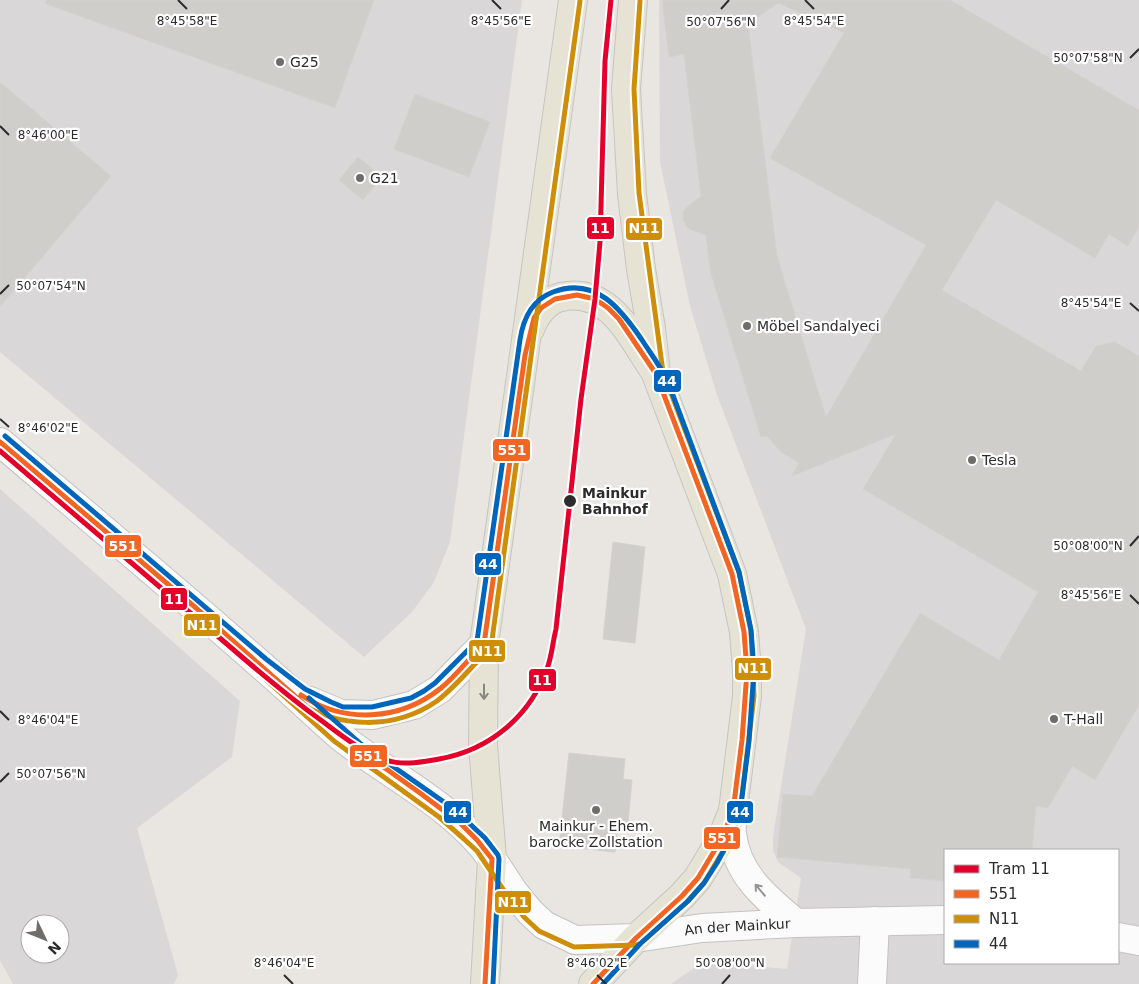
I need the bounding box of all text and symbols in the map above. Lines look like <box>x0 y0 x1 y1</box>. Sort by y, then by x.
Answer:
text: 8°45'58"E <box>157 14 217 28</box>
text: 8°45'56"E <box>471 14 531 28</box>
text: 8°45'54"E <box>784 14 844 28</box>
text: 50°07'56"N <box>686 15 756 29</box>
text: 50°07'58"N <box>1053 51 1123 65</box>
place label: G25 <box>290 54 319 70</box>
marker: G25 <box>274 56 286 68</box>
text: 8°46'00"E <box>18 128 78 142</box>
place label: G21 <box>370 170 399 186</box>
marker: G21 <box>354 172 366 184</box>
line badge: 11 <box>586 216 615 240</box>
line badge: N11 <box>625 217 663 241</box>
text: 11 <box>590 220 610 236</box>
text: N11 <box>628 220 660 236</box>
text: 50°07'54"N <box>16 279 86 293</box>
text: 8°45'54"E <box>1061 296 1121 310</box>
place label: Möbel Sandalyeci <box>757 318 880 334</box>
marker: Möbel Sandalyeci <box>741 320 753 332</box>
line badge: 44 <box>653 369 682 393</box>
text: 44 <box>657 373 677 389</box>
text: 8°46'02"E <box>18 421 78 435</box>
line badge: 551 <box>492 438 531 462</box>
text: 551 <box>497 442 527 458</box>
place label: Tesla <box>981 452 1017 468</box>
marker: Tesla <box>966 454 978 466</box>
place label: Mainkur Bahnhof <box>582 485 649 517</box>
marker: Mainkur Bahnhof <box>562 493 578 509</box>
line badge: 551 <box>104 534 142 558</box>
text: 551 <box>108 538 138 554</box>
text: 50°08'00"N <box>1053 539 1123 553</box>
line badge: 44 <box>474 552 502 576</box>
text: 44 <box>478 556 498 572</box>
line badge: 11 <box>160 587 188 611</box>
text: 8°45'56"E <box>1061 588 1121 602</box>
text: 11 <box>164 591 184 607</box>
line badge: N11 <box>183 613 221 637</box>
text: N11 <box>186 617 218 633</box>
line badge: N11 <box>468 639 506 663</box>
text: N11 <box>471 643 503 659</box>
line badge: N11 <box>734 657 772 681</box>
text: N11 <box>737 660 769 676</box>
line badge: 11 <box>528 668 557 692</box>
text: 11 <box>532 672 552 688</box>
one-way arrow <box>479 684 489 700</box>
place label: T-Hall <box>1063 711 1103 727</box>
text: 8°46'04"E <box>18 713 78 727</box>
marker: T-Hall <box>1048 713 1060 725</box>
line badge: 551 <box>349 744 388 768</box>
text: 551 <box>353 748 383 764</box>
text: 50°07'56"N <box>16 767 86 781</box>
line badge: 44 <box>443 800 472 824</box>
line badge: 44 <box>726 800 754 824</box>
text: 44 <box>448 804 468 820</box>
marker: Mainkur - Ehem. barocke Zollstation <box>590 804 602 816</box>
text: 44 <box>730 804 750 820</box>
place label: Mainkur - Ehem. barocke Zollstation <box>529 818 663 850</box>
line badge: 551 <box>703 826 741 850</box>
text: 551 <box>707 830 737 846</box>
legend <box>944 849 1119 964</box>
text: Tram 11 <box>988 860 1050 878</box>
one-way arrow <box>754 884 765 897</box>
text: 551 <box>989 885 1018 903</box>
line badge: N11 <box>494 890 532 914</box>
text: N11 <box>497 894 529 910</box>
text: N11 <box>989 910 1019 928</box>
north arrow <box>20 914 70 964</box>
street label: An der Mainkur <box>683 915 791 939</box>
text: 44 <box>989 935 1008 953</box>
text: N <box>45 938 64 958</box>
text: 8°46'04"E <box>254 956 314 970</box>
text: 8°46'02"E <box>567 956 627 970</box>
text: 50°08'00"N <box>695 956 765 970</box>

